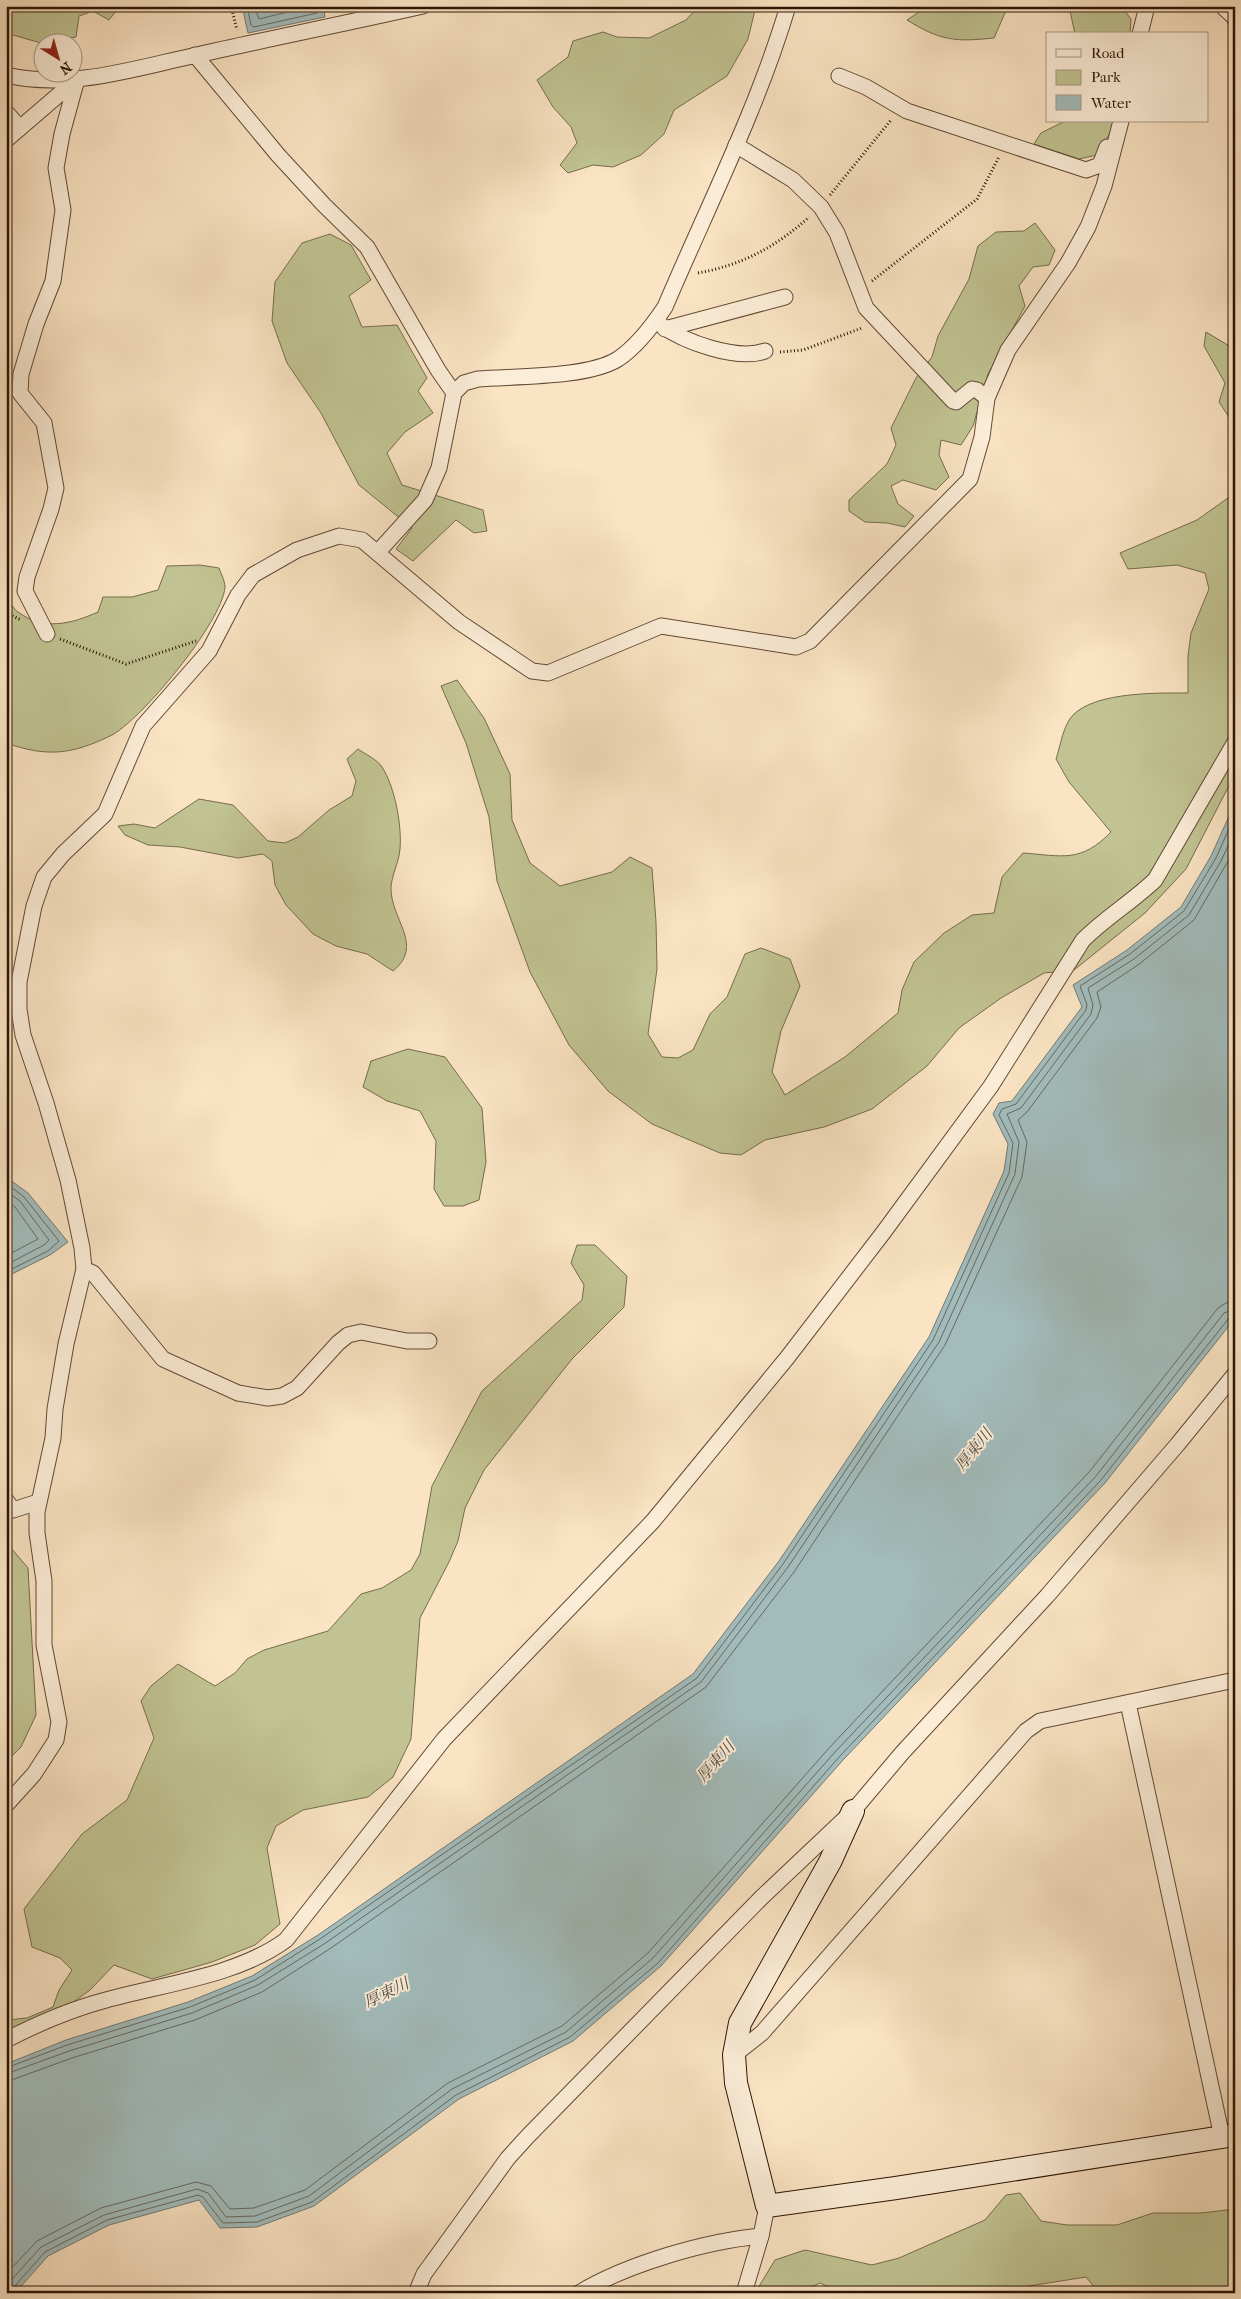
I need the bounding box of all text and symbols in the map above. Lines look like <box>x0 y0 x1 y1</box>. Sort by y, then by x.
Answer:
north arrow <box>32 32 82 82</box>
legend <box>1046 32 1208 122</box>
text: Road <box>1091 44 1125 62</box>
text: N <box>56 58 75 78</box>
text: Park <box>1091 68 1121 86</box>
text: Water <box>1090 94 1131 112</box>
water label: 厚東川 <box>951 1423 997 1474</box>
water label: 厚東川 <box>692 1735 740 1786</box>
water label: 厚東川 <box>360 1973 414 2012</box>

